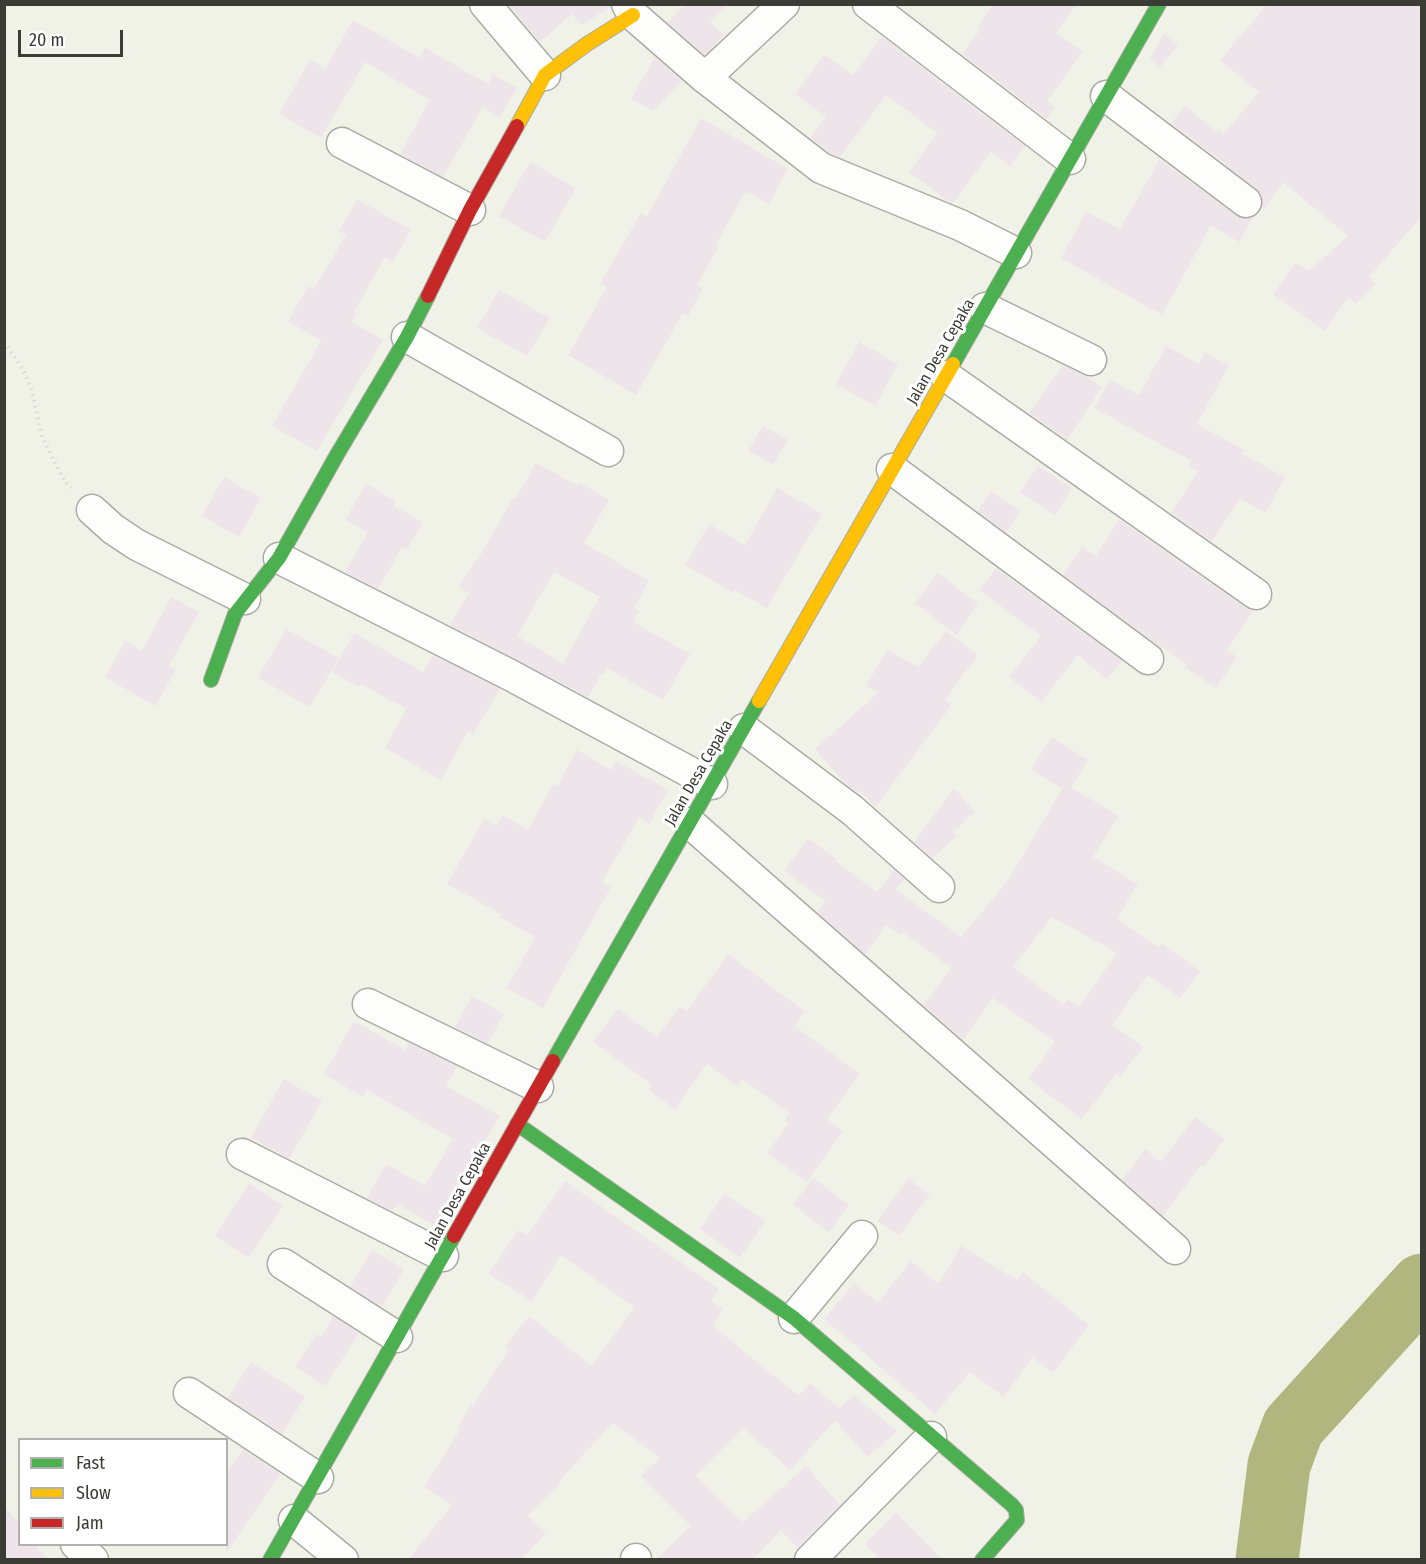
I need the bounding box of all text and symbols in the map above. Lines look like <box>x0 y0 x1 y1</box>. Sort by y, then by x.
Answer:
scale bar <box>21 18 126 56</box>
text: 20 m <box>29 29 64 51</box>
street label: Jalan Desa Cepaka <box>903 296 979 408</box>
street label: Jalan Desa Cepaka <box>661 717 737 829</box>
street label: Jalan Desa Cepaka <box>421 1139 495 1253</box>
legend <box>18 1438 228 1546</box>
text: Fast <box>76 1452 105 1474</box>
text: Slow <box>76 1482 111 1504</box>
text: Jam <box>76 1512 104 1534</box>

